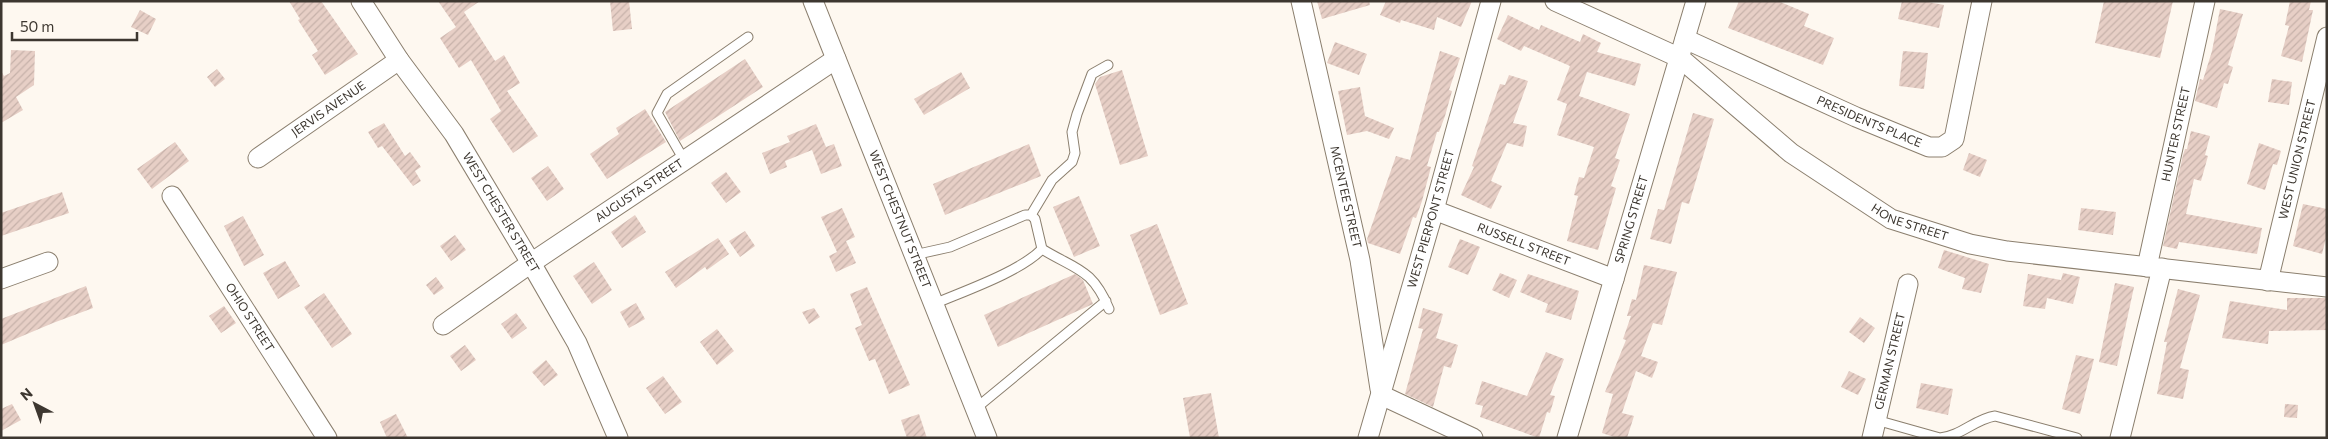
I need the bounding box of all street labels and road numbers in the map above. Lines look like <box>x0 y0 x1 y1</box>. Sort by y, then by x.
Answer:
street label: JERVIS AVENUE <box>288 77 368 140</box>
street label: HUNTER STREET <box>2158 85 2192 183</box>
street label: PRESIDENTS PLACE <box>1815 92 1924 149</box>
street label: WEST UNION STREET <box>2275 97 2318 221</box>
street label: MCENTEE STREET <box>1328 144 1365 250</box>
street label: WEST PIERPONT STREET <box>1404 147 1456 290</box>
street label: WEST CHESTNUT STREET <box>867 148 935 290</box>
street label: WEST CHESTER STREET <box>461 150 543 275</box>
street label: AUGUSTA STREET <box>592 155 686 224</box>
street label: SPRING STREET <box>1611 173 1650 265</box>
street label: HONE STREET <box>1869 200 1951 243</box>
street label: RUSSELL STREET <box>1476 219 1573 268</box>
street label: OHIO STREET <box>223 280 278 354</box>
street label: GERMAN STREET <box>1871 310 1907 411</box>

